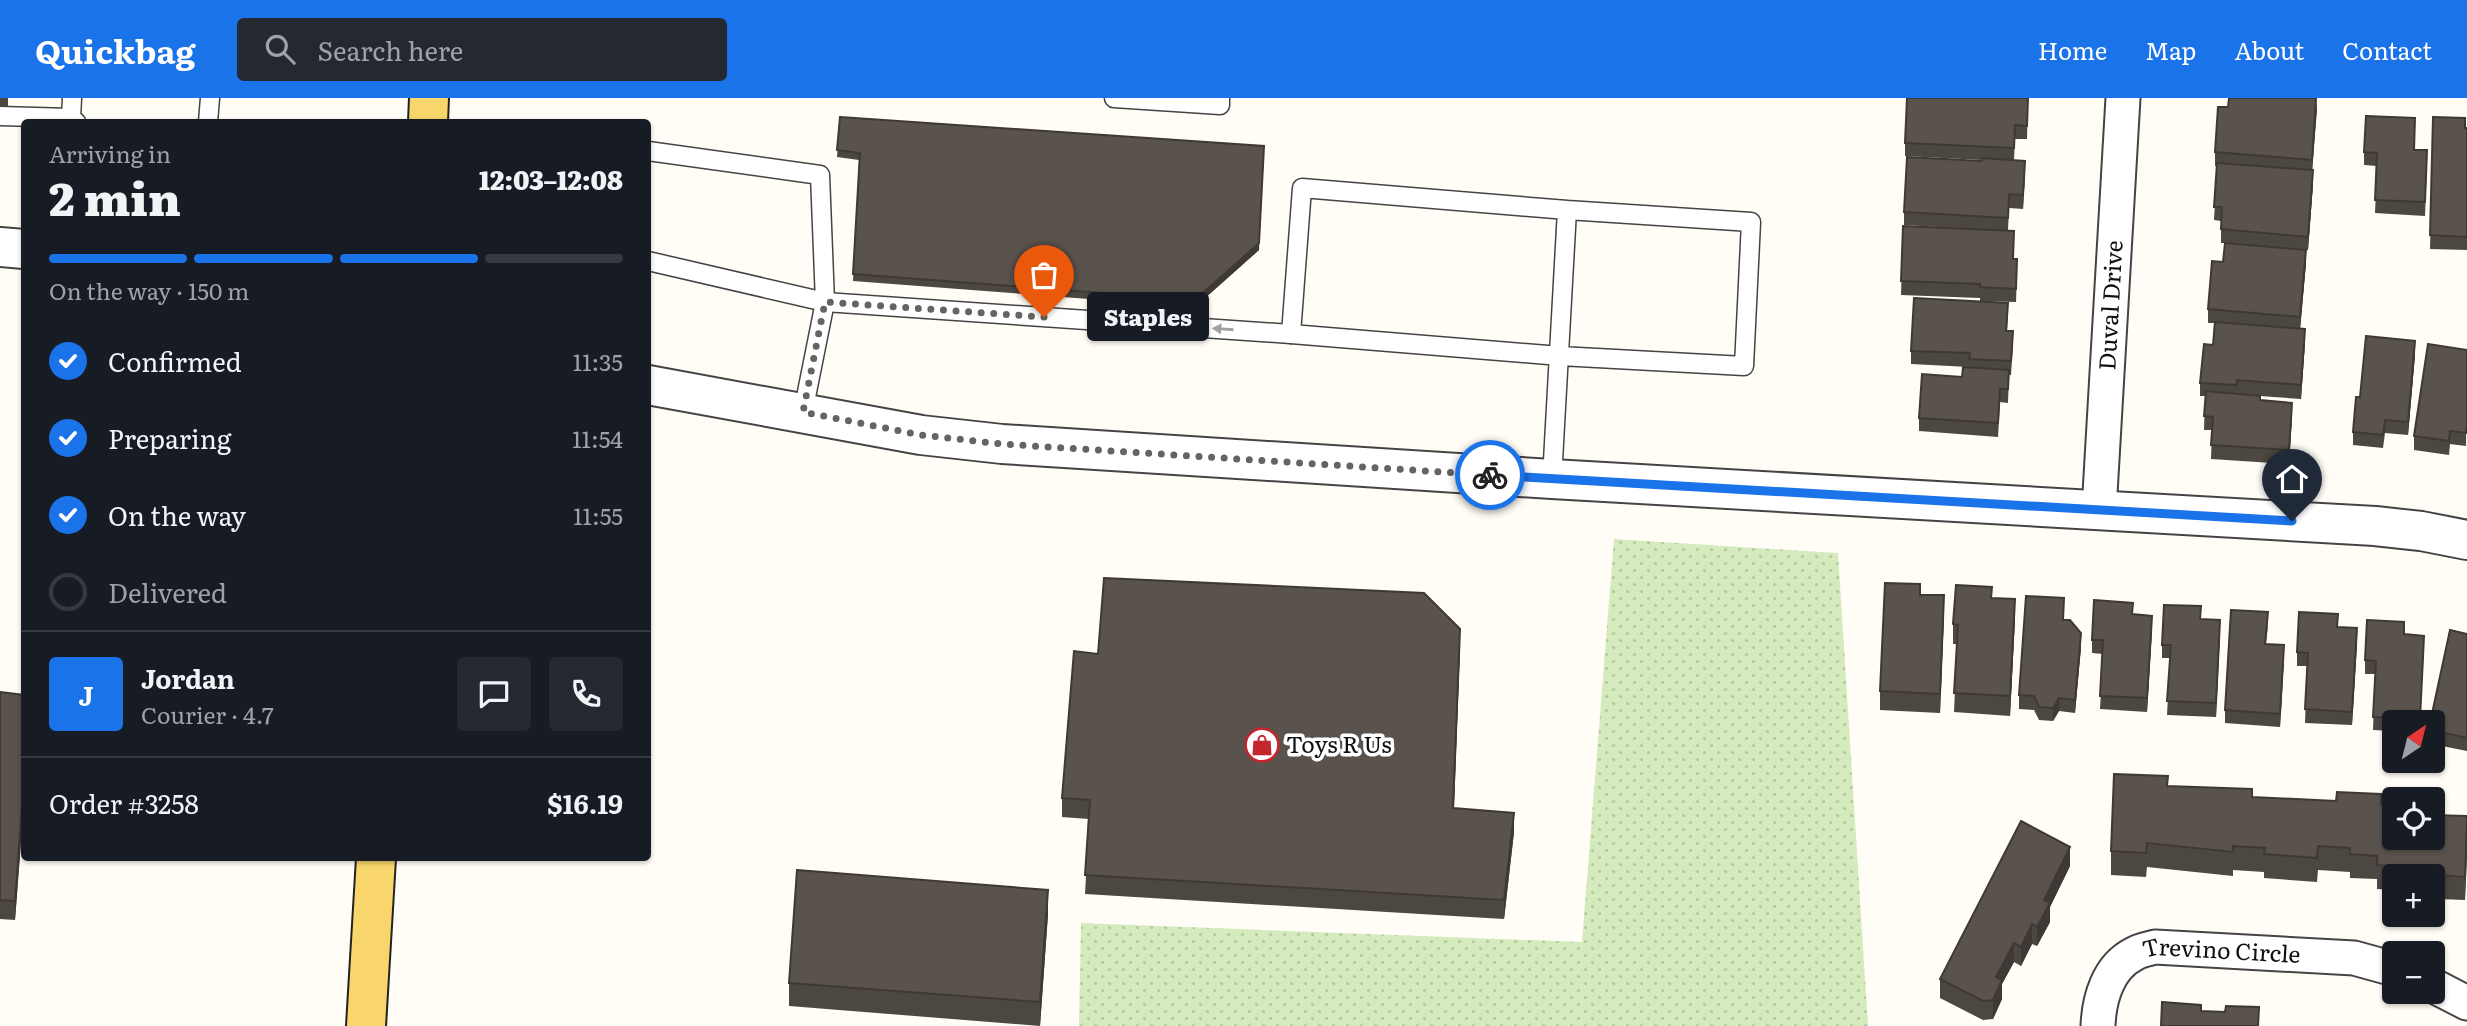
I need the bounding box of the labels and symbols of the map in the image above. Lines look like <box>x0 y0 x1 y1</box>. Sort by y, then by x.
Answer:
street label: Duval Drive <box>2088 239 2130 371</box>
pin <box>1014 245 1074 317</box>
callout: Staples <box>1086 292 1208 342</box>
one-way arrow <box>1212 324 1234 335</box>
courier <box>1455 440 1525 510</box>
pin <box>2262 449 2322 521</box>
north arrow <box>2382 710 2445 774</box>
shop icon: Toys R Us <box>1243 726 1281 764</box>
place label: Toys R Us <box>1286 726 1392 760</box>
street label: Trevino Circle <box>2138 928 2301 970</box>

